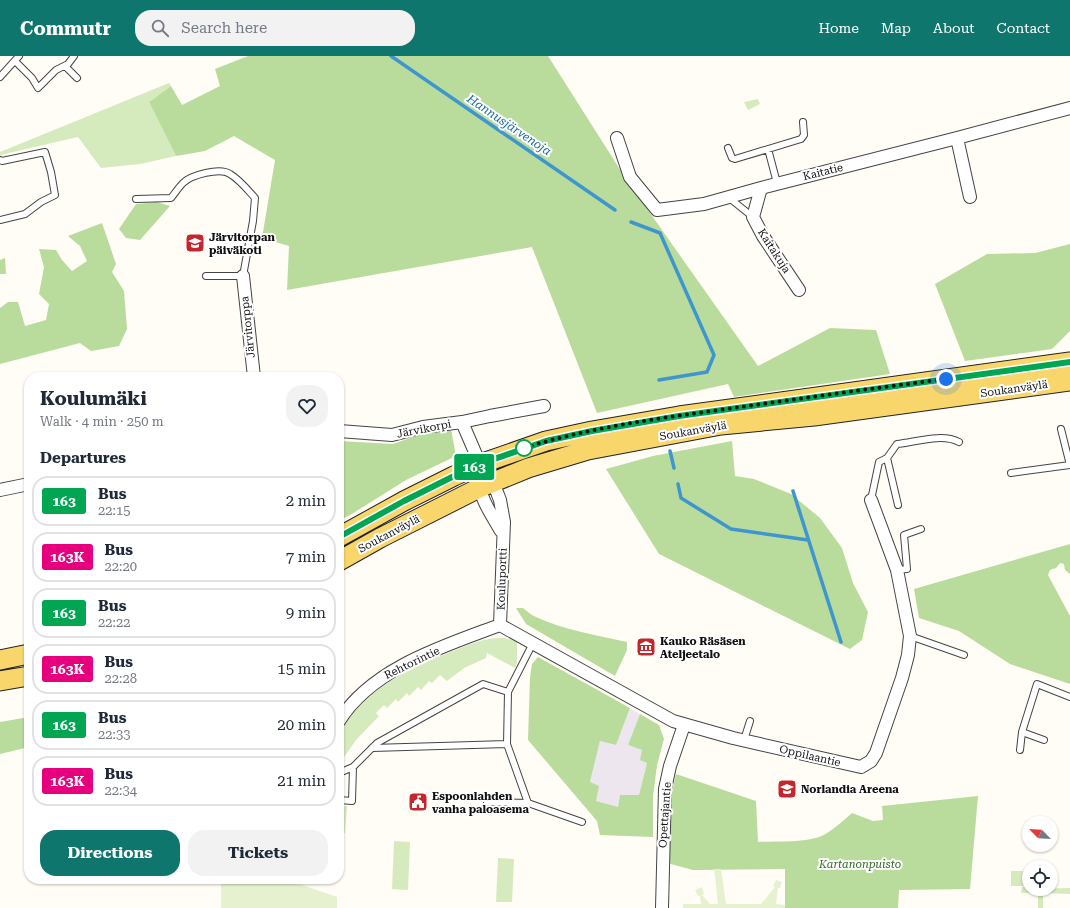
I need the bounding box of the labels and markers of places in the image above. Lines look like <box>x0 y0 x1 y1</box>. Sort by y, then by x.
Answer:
place label: Järvitorpan päiväkoti <box>209 231 275 257</box>
school or university icon: Järvitorpan päiväkoti <box>184 232 206 254</box>
unlabelled marker <box>515 439 533 457</box>
place label: Kauko Räsäsen Ateljeetalo <box>660 635 746 661</box>
museum icon: Kauko Räsäsen Ateljeetalo <box>635 636 657 658</box>
school or university icon: Norlandia Areena <box>776 778 798 800</box>
place label: Norlandia Areena <box>801 783 899 796</box>
place label: Espoonlahden vanha paloasema <box>432 790 529 816</box>
public building icon: Espoonlahden vanha paloasema <box>407 791 429 813</box>

